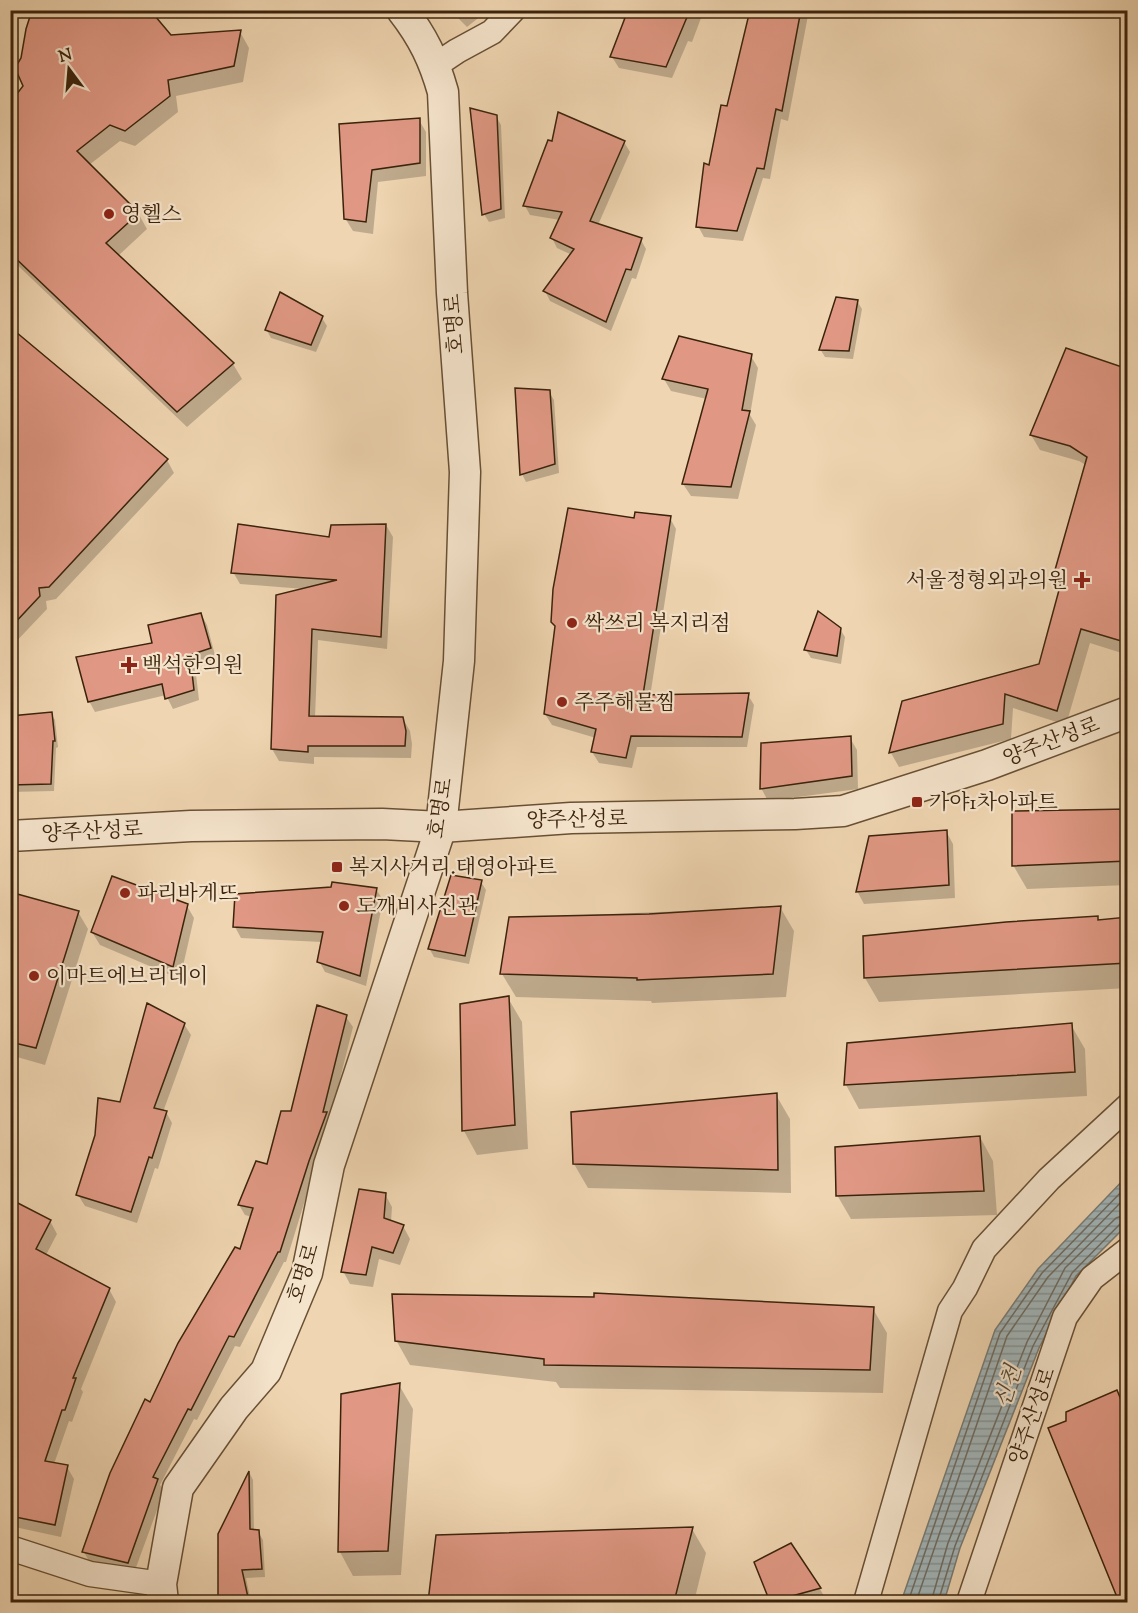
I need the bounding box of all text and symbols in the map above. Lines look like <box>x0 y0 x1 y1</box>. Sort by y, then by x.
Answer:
north arrow <box>39 39 99 99</box>
text: N <box>56 44 75 70</box>
place label: 영헬스 <box>121 201 182 231</box>
marker: 영헬스 <box>102 207 116 221</box>
street label: 호명로 <box>439 292 473 355</box>
place label: 서울정형외과의원 <box>906 567 1068 597</box>
marker: 서울정형외과의원 <box>1073 571 1091 589</box>
place label: 싹쓰리 복지리점 <box>584 610 730 640</box>
marker: 싹쓰리 복지리점 <box>565 616 579 630</box>
place label: 백석한의원 <box>142 652 243 682</box>
marker: 백석한의원 <box>120 656 138 674</box>
place label: 주주해물찜 <box>574 689 675 719</box>
marker: 주주해물찜 <box>555 695 569 709</box>
street label: 양주산성로 <box>999 711 1104 775</box>
street label: 호명로 <box>422 776 462 841</box>
place label: 가야1차아파트 <box>929 789 1058 819</box>
marker: 가야1차아파트 <box>910 795 924 809</box>
street label: 양주산성로 <box>526 805 628 837</box>
street label: 양주산성로 <box>41 815 144 851</box>
place label: 복지사거리.태영아파트 <box>349 854 557 884</box>
marker: 복지사거리.태영아파트 <box>330 860 344 874</box>
place label: 파리바게뜨 <box>137 880 238 910</box>
marker: 파리바게뜨 <box>118 886 132 900</box>
place label: 도깨비사진관 <box>356 893 478 923</box>
marker: 도깨비사진관 <box>337 899 351 913</box>
place label: 이마트에브리데이 <box>46 963 208 993</box>
marker: 이마트에브리데이 <box>27 969 41 983</box>
street label: 호명로 <box>282 1240 328 1307</box>
water label: 신천 <box>988 1360 1032 1412</box>
street label: 양주산성로 <box>1003 1364 1065 1469</box>

